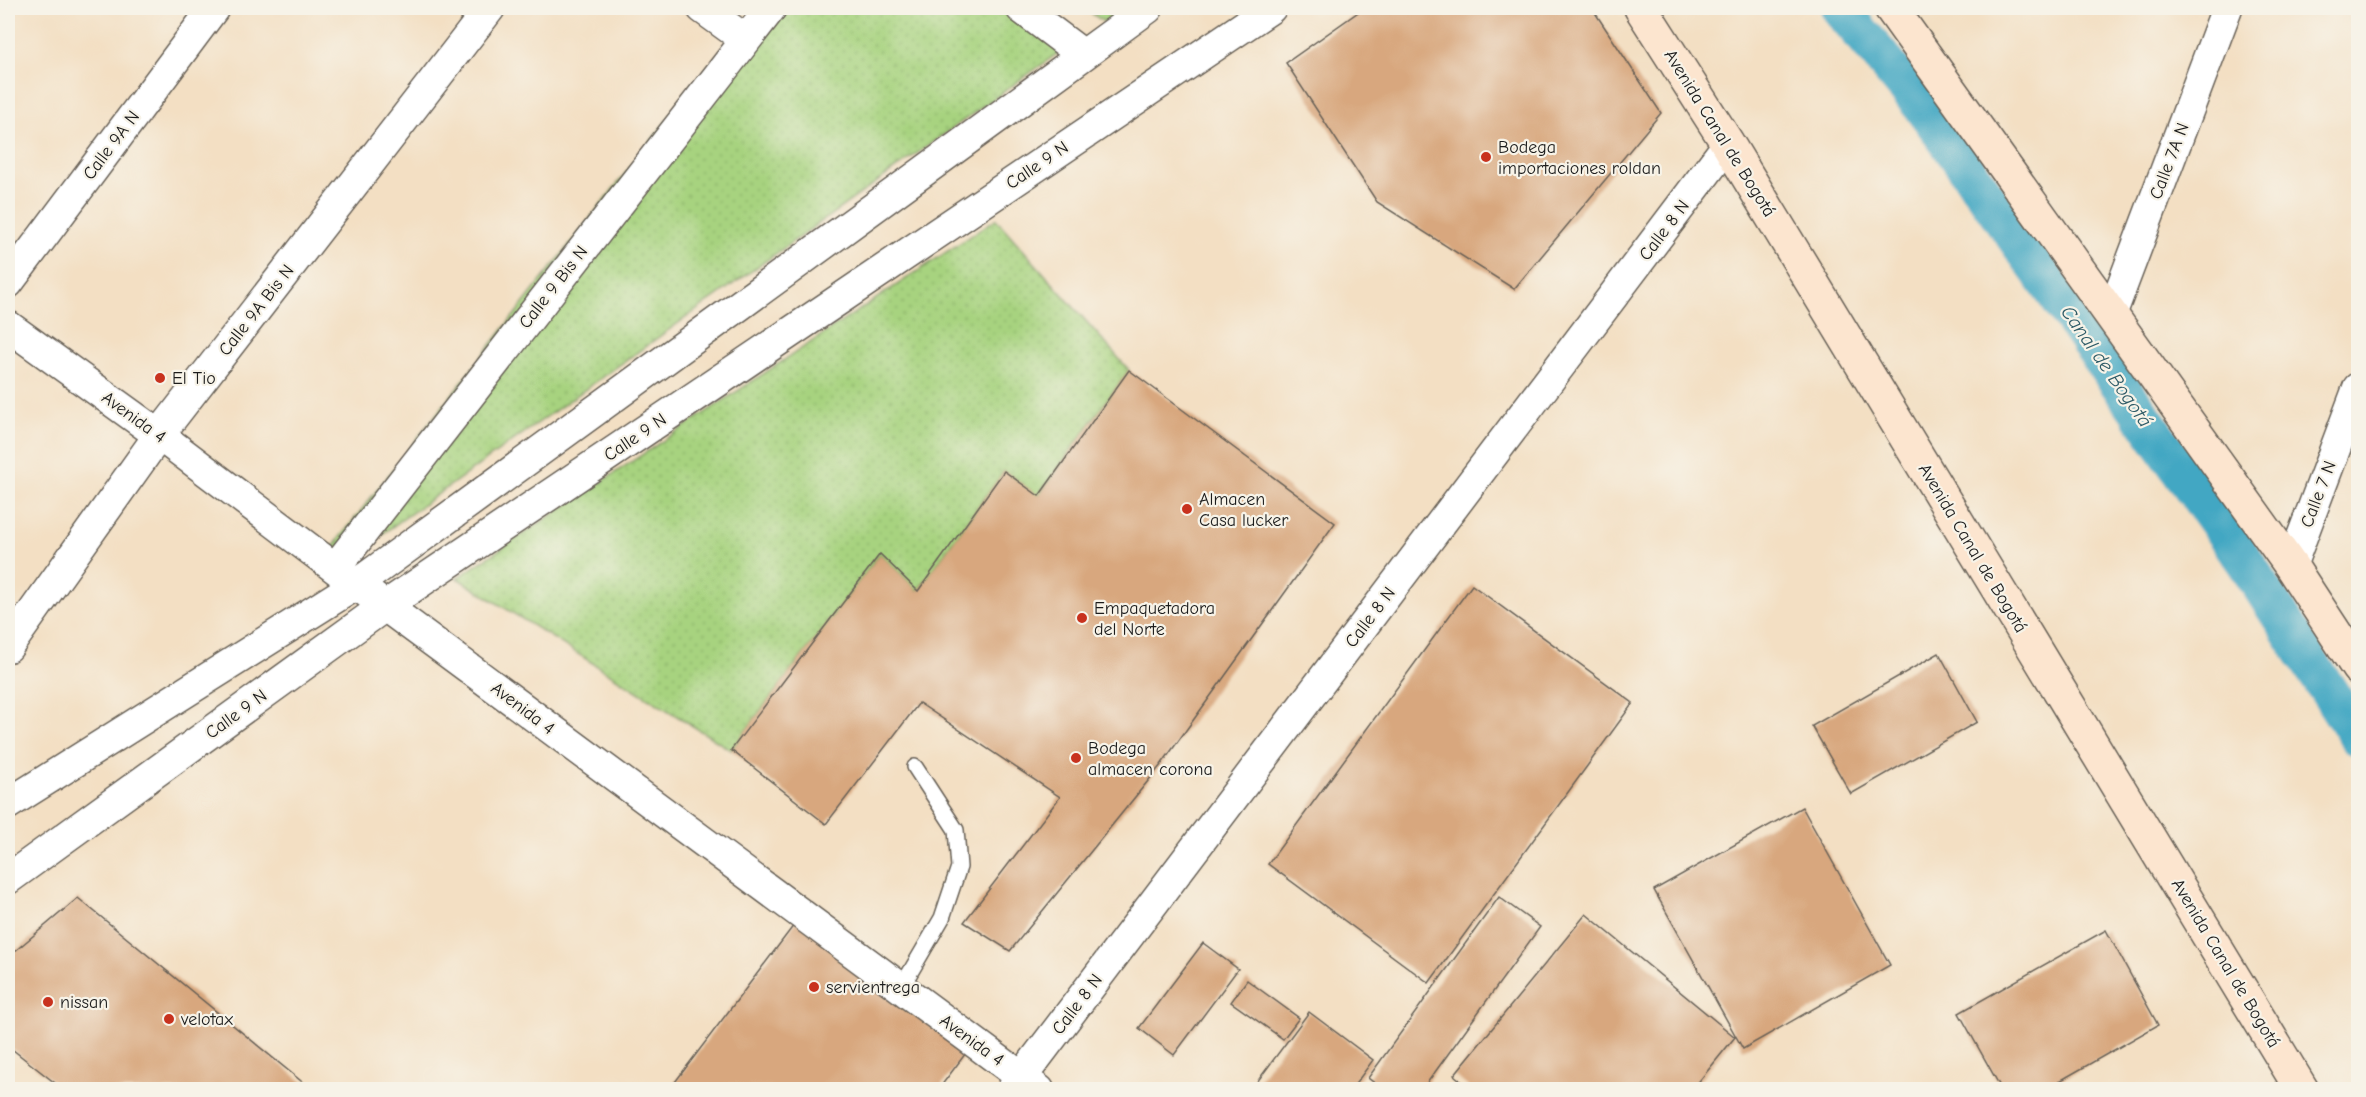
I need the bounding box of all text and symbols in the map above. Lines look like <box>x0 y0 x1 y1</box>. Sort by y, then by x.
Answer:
street label: Avenida Canal de Bogotá <box>1660 46 1780 221</box>
street label: Calle 9A N <box>79 107 144 184</box>
street label: Calle 7A N <box>2145 120 2194 202</box>
street label: Calle 9 N <box>1002 137 1072 194</box>
place label: Bodega importaciones roldan <box>1498 137 1661 179</box>
marker: Bodega importaciones roldan <box>1479 150 1493 164</box>
street label: Calle 8 N <box>1635 196 1694 265</box>
street label: Calle 9 Bis N <box>515 242 592 333</box>
street label: Calle 9A Bis N <box>214 261 298 360</box>
water label: Canal de Bogotá <box>2056 301 2157 431</box>
place label: El Tio <box>172 368 216 389</box>
marker: El Tio <box>153 371 167 385</box>
street label: Avenida 4 <box>98 387 170 448</box>
street label: Calle 9 N <box>600 409 670 466</box>
street label: Calle 7 N <box>2296 458 2341 530</box>
street label: Avenida Canal de Bogotá <box>1914 460 2031 636</box>
place label: Almacen Casa lucker <box>1199 489 1289 531</box>
marker: Almacen Casa lucker <box>1180 502 1194 516</box>
street label: Calle 8 N <box>1341 583 1400 652</box>
place label: Empaquetadora del Norte <box>1094 598 1215 640</box>
marker: Empaquetadora del Norte <box>1075 611 1089 625</box>
street label: Avenida 4 <box>487 678 559 739</box>
street label: Calle 9 N <box>202 685 271 744</box>
place label: Bodega almacen corona <box>1088 738 1213 780</box>
marker: Bodega almacen corona <box>1069 751 1083 765</box>
street label: Avenida Canal de Bogotá <box>2167 875 2284 1051</box>
street label: Calle 8 N <box>1048 970 1107 1039</box>
place label: servientrega <box>826 977 920 998</box>
marker: servientrega <box>807 980 821 994</box>
place label: nissan <box>60 992 108 1013</box>
marker: nissan <box>41 995 55 1009</box>
place label: velotax <box>180 1009 233 1030</box>
street label: Avenida 4 <box>936 1010 1008 1071</box>
marker: velotax <box>162 1012 176 1026</box>

